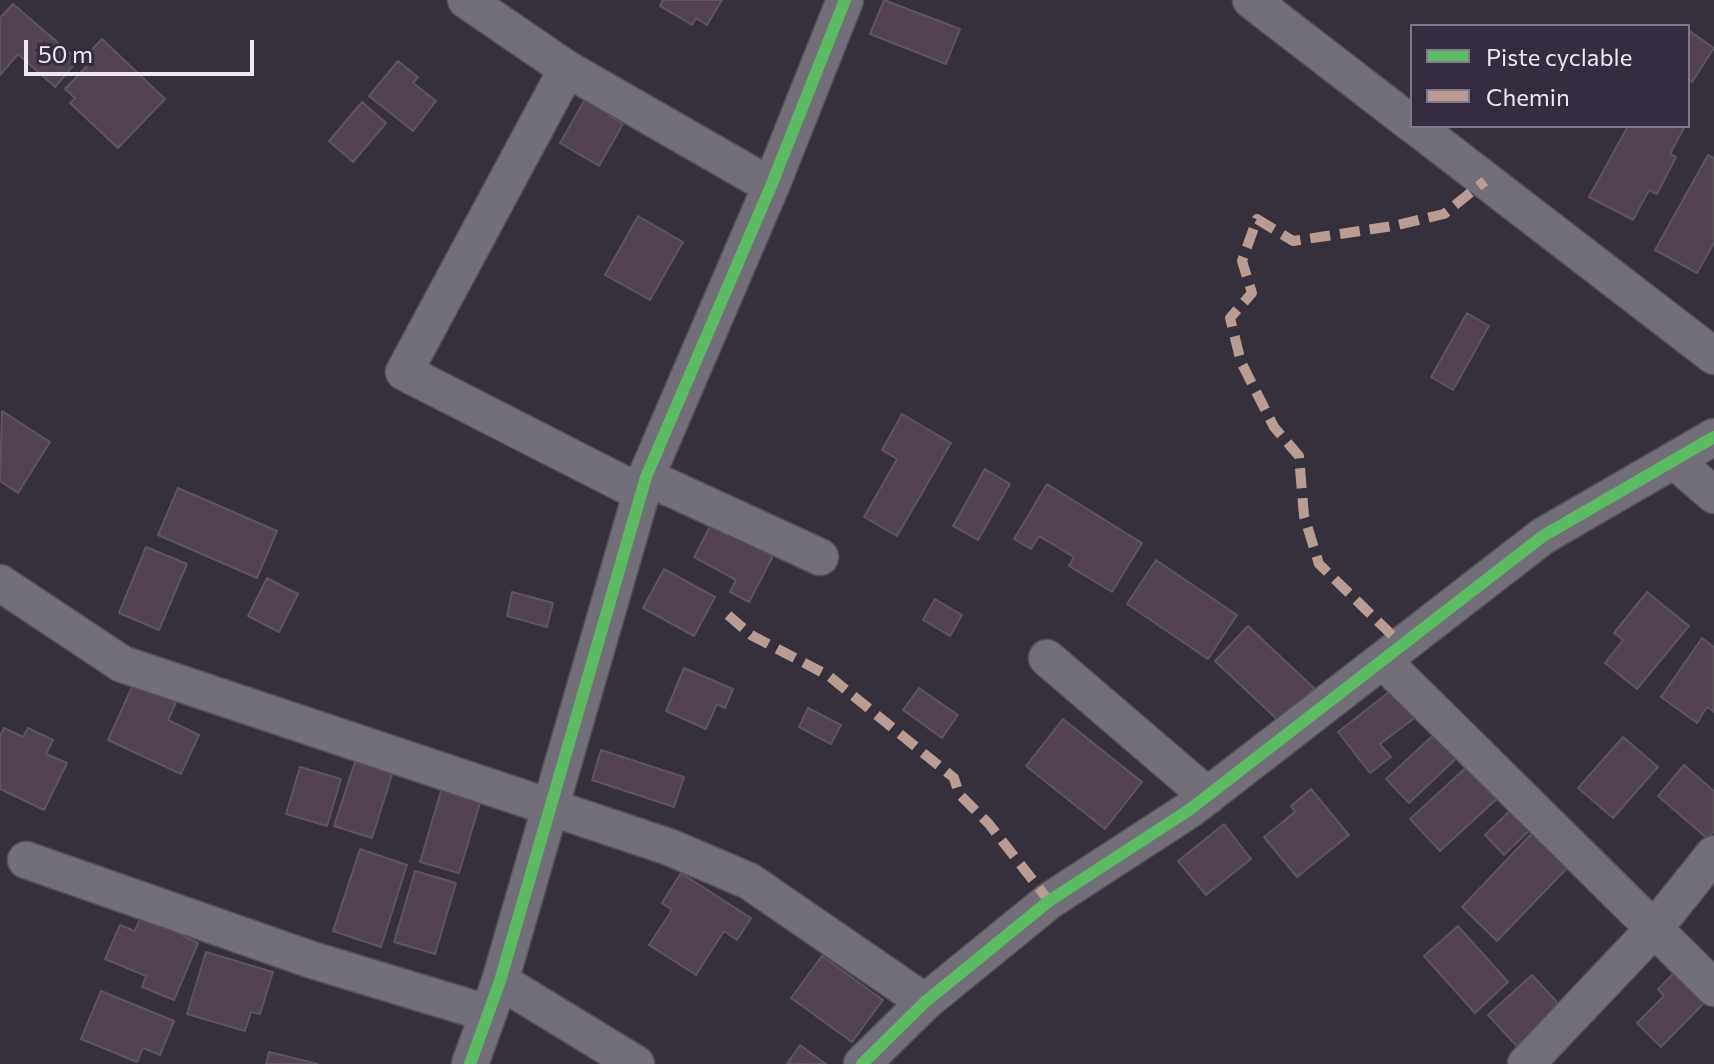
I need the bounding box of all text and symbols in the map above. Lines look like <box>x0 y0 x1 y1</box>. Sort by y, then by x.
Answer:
scale bar <box>28 24 258 74</box>
legend <box>1410 24 1690 128</box>
text: 50 m <box>38 39 93 68</box>
text: Piste cyclable <box>1486 42 1632 71</box>
text: Chemin <box>1486 82 1570 111</box>

